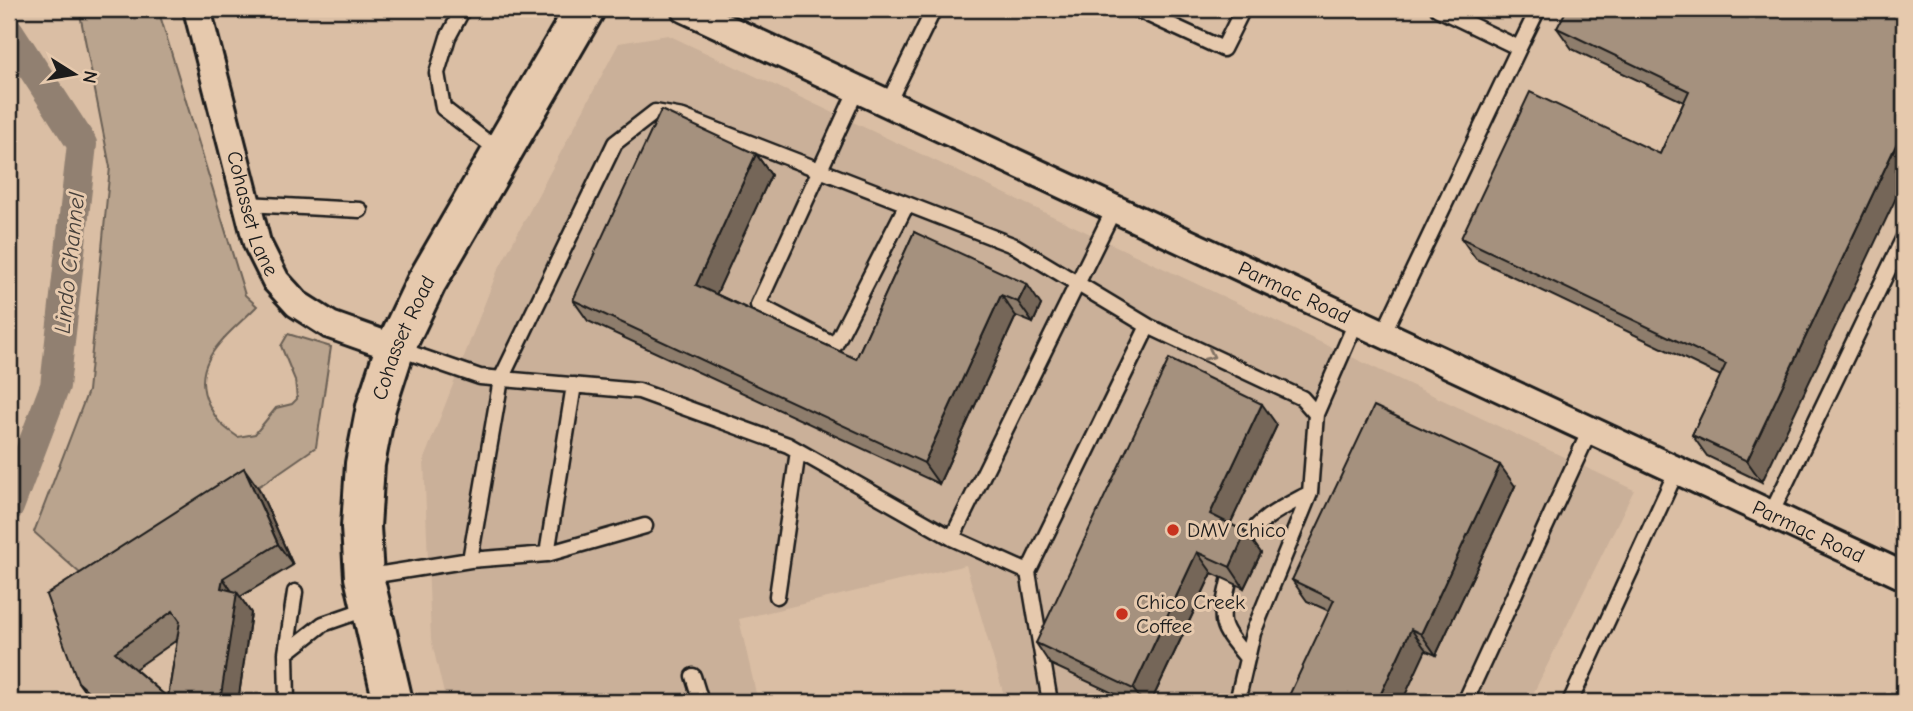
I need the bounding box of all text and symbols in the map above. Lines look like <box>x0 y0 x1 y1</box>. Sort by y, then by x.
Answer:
north arrow <box>38 38 108 108</box>
text: N <box>78 69 102 85</box>
street label: Cohasset Lane <box>222 148 284 280</box>
water label: Lindo Channel <box>49 190 90 335</box>
street label: Parmac Road <box>1234 256 1354 329</box>
street label: Cohasset Road <box>367 271 440 403</box>
one-way arrow <box>1202 347 1215 361</box>
street label: Parmac Road <box>1749 495 1868 568</box>
place label: DMV Chico <box>1187 518 1286 542</box>
marker: DMV Chico <box>1165 522 1181 538</box>
place label: Chico Creek Coffee <box>1136 590 1245 638</box>
marker: Chico Creek Coffee <box>1114 606 1130 622</box>

